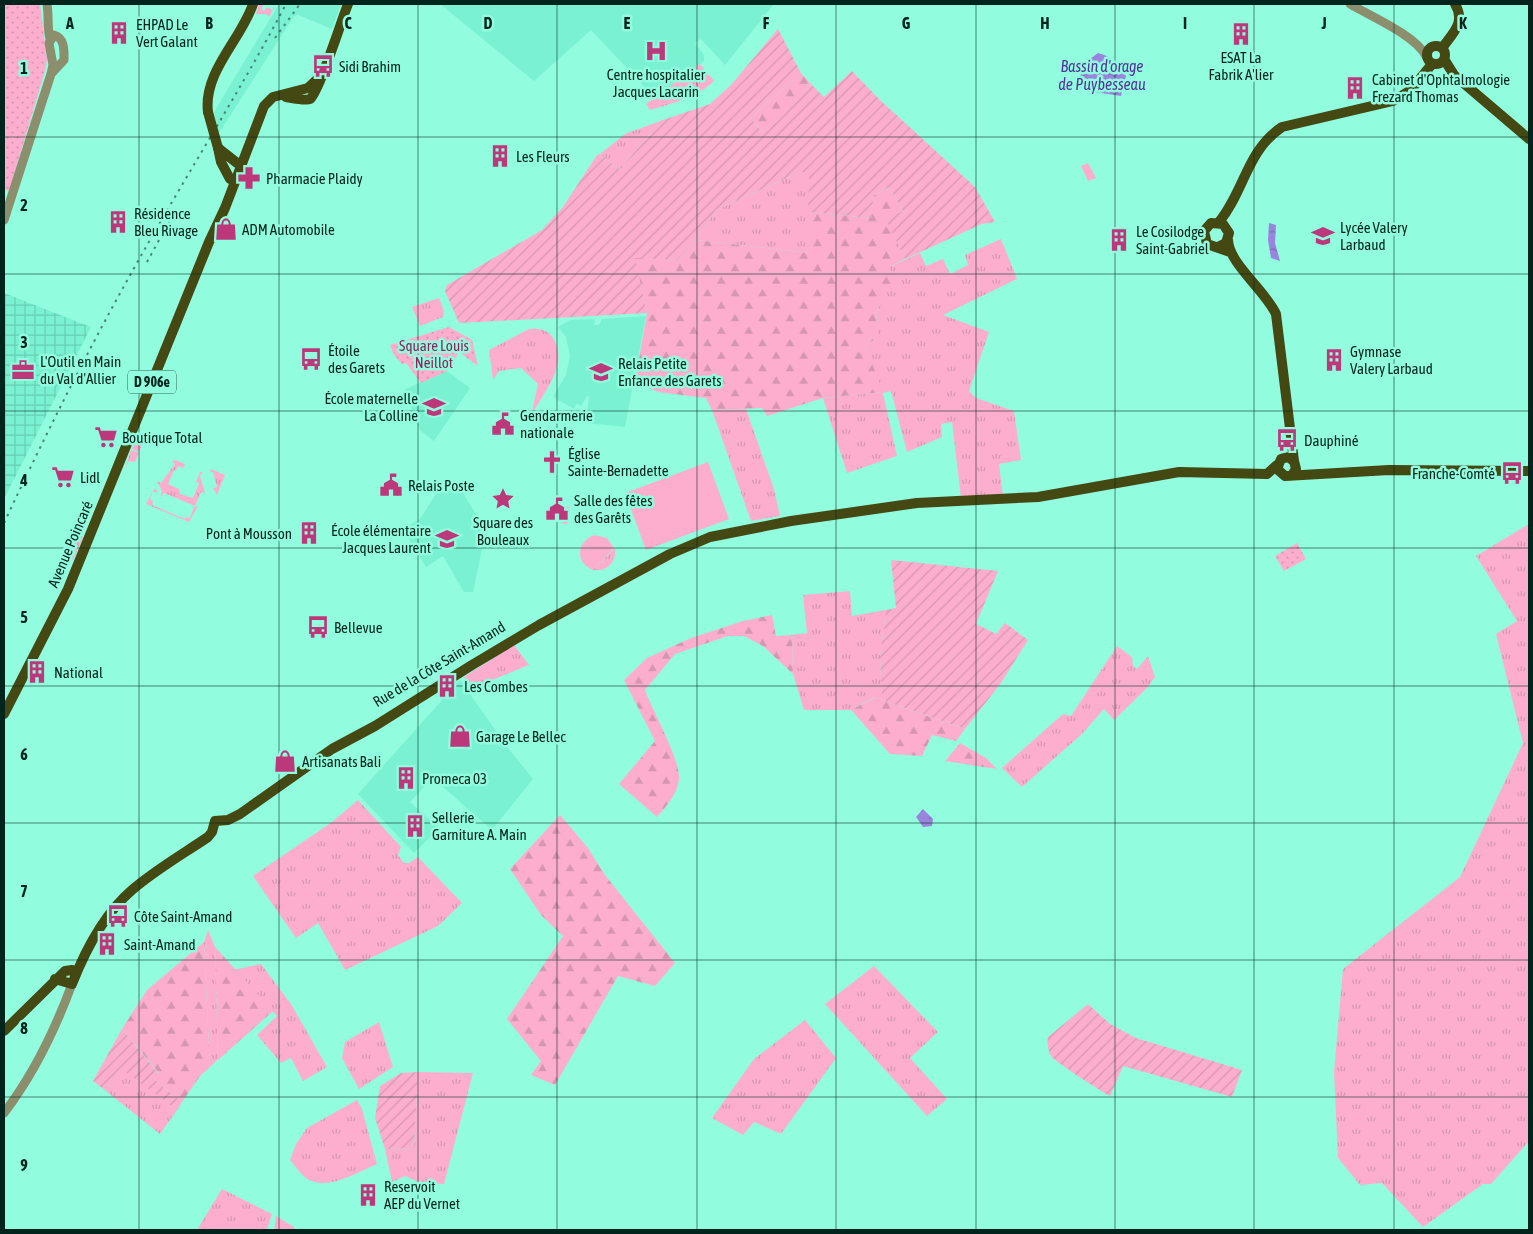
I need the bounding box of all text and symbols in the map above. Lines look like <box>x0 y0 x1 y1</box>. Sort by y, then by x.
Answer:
text: A <box>65 14 74 32</box>
text: B <box>205 14 213 32</box>
text: C <box>344 14 352 32</box>
text: D <box>484 14 493 32</box>
text: E <box>624 14 631 32</box>
text: F <box>763 14 770 32</box>
text: G <box>902 14 911 32</box>
text: H <box>1040 14 1050 32</box>
text: I <box>1183 14 1187 32</box>
text: J <box>1320 14 1327 32</box>
text: K <box>1459 14 1467 32</box>
place label: EHPAD Le Vert Galant <box>136 16 198 50</box>
building icon: EHPAD Le Vert Galant <box>106 20 132 46</box>
building icon: ESAT La Fabrik A'lier <box>1228 21 1254 47</box>
hospital icon: Centre hospitalier Jacques Lacarin <box>643 38 669 64</box>
place label: ESAT La Fabrik A'lier <box>1209 49 1274 83</box>
bus stop icon: Sidi Brahim <box>310 53 336 79</box>
water label: Bassin d'orage de Puybesseau <box>1058 57 1146 94</box>
place label: Sidi Brahim <box>339 58 401 75</box>
text: 1 <box>20 59 28 77</box>
place label: Centre hospitalier Jacques Lacarin <box>607 66 706 100</box>
place label: Cabinet d'Ophtalmologie Frezard Thomas <box>1372 71 1510 105</box>
building icon: Cabinet d'Ophtalmologie Frezard Thomas <box>1342 75 1368 101</box>
building icon: Les Fleurs <box>487 143 513 169</box>
place label: Les Fleurs <box>516 148 570 165</box>
pharmacy icon: Pharmacie Plaidy <box>236 165 262 191</box>
place label: Pharmacie Plaidy <box>266 170 363 187</box>
text: 2 <box>20 196 28 214</box>
place label: Résidence Bleu Rivage <box>134 205 198 239</box>
building icon: Résidence Bleu Rivage <box>105 209 131 235</box>
shop icon: ADM Automobile <box>213 216 239 242</box>
place label: Lycée Valery Larbaud <box>1340 219 1408 253</box>
place label: ADM Automobile <box>242 221 335 238</box>
place label: Le Cosilodge Saint-Gabriel <box>1136 223 1209 257</box>
school or university icon: Lycée Valery Larbaud <box>1310 223 1336 249</box>
building icon: Le Cosilodge Saint-Gabriel <box>1106 227 1132 253</box>
text: 3 <box>20 333 28 351</box>
park label: Square Louis Neillot <box>399 337 469 371</box>
place label: Étoile des Garets <box>328 342 385 376</box>
place label: Gymnase Valery Larbaud <box>1350 343 1433 377</box>
bus stop icon: Étoile des Garets <box>298 346 324 372</box>
building icon: Gymnase Valery Larbaud <box>1321 347 1347 373</box>
place label: L'Outil en Main du Val d'Allier <box>40 353 121 387</box>
place label: Relais Petite Enfance des Garets <box>618 355 722 389</box>
office icon: L'Outil en Main du Val d'Allier <box>10 357 36 383</box>
school or university icon: Relais Petite Enfance des Garets <box>588 359 614 385</box>
road number: D 906e <box>128 371 176 394</box>
place label: École maternelle La Colline <box>324 390 418 424</box>
school or university icon: École maternelle La Colline <box>421 394 447 420</box>
place label: Gendarmerie nationale <box>520 407 593 441</box>
public building icon: Gendarmerie nationale <box>490 411 516 437</box>
supermarket icon: Boutique Total <box>93 424 119 450</box>
bus stop icon: Dauphiné <box>1274 427 1300 453</box>
place label: Boutique Total <box>122 429 202 446</box>
place label: Dauphiné <box>1304 432 1359 449</box>
place label: Église Sainte-Bernadette <box>568 445 669 479</box>
church icon: Église Sainte-Bernadette <box>539 449 565 475</box>
bus stop icon: Franche-Comté <box>1499 460 1525 486</box>
supermarket icon: Lidl <box>50 464 76 490</box>
place label: Franche-Comté <box>1412 465 1495 482</box>
place label: Lidl <box>80 469 100 486</box>
text: 4 <box>19 471 28 489</box>
public building icon: Relais Poste <box>378 472 404 498</box>
place label: Relais Poste <box>408 477 475 494</box>
place icon: Square des Bouleaux <box>490 486 516 512</box>
place label: Salle des fêtes des Garêts <box>574 492 652 526</box>
public building icon: Salle des fêtes des Garêts <box>544 496 570 522</box>
street label: Avenue Poincaré <box>44 498 96 590</box>
place label: Square des Bouleaux <box>473 514 533 548</box>
building icon: Pont à Mousson <box>296 520 322 546</box>
place label: École élémentaire Jacques Laurent <box>331 522 431 556</box>
place label: Pont à Mousson <box>206 525 292 542</box>
school or university icon: École élémentaire Jacques Laurent <box>434 526 460 552</box>
text: 5 <box>20 608 28 626</box>
bus stop icon: Bellevue <box>305 614 331 640</box>
street label: Rue de la Côte Saint-Amand <box>370 618 508 710</box>
place label: Bellevue <box>334 619 383 636</box>
building icon: National <box>24 659 50 685</box>
place label: National <box>54 664 103 681</box>
building icon: Les Combes <box>434 673 460 699</box>
place label: Les Combes <box>464 678 528 695</box>
shop icon: Garage Le Bellec <box>447 723 473 749</box>
place label: Garage Le Bellec <box>476 728 566 745</box>
text: 6 <box>20 745 28 763</box>
shop icon: Artisanats Bali <box>272 748 298 774</box>
place label: Artisanats Bali <box>302 753 381 770</box>
building icon: Promeca 03 <box>393 765 419 791</box>
place label: Promeca 03 <box>422 770 487 787</box>
place label: Sellerie Garniture A. Main <box>432 809 527 843</box>
building icon: Sellerie Garniture A. Main <box>402 813 428 839</box>
text: 7 <box>20 882 28 900</box>
bus stop icon: Côte Saint-Amand <box>105 903 131 929</box>
place label: Côte Saint-Amand <box>134 908 232 925</box>
building icon: Saint-Amand <box>94 931 120 957</box>
place label: Saint-Amand <box>124 936 196 953</box>
text: 8 <box>20 1019 28 1037</box>
text: 9 <box>20 1156 28 1174</box>
place label: Reservoit AEP du Vernet <box>384 1178 460 1212</box>
building icon: Reservoit AEP du Vernet <box>355 1182 381 1208</box>

